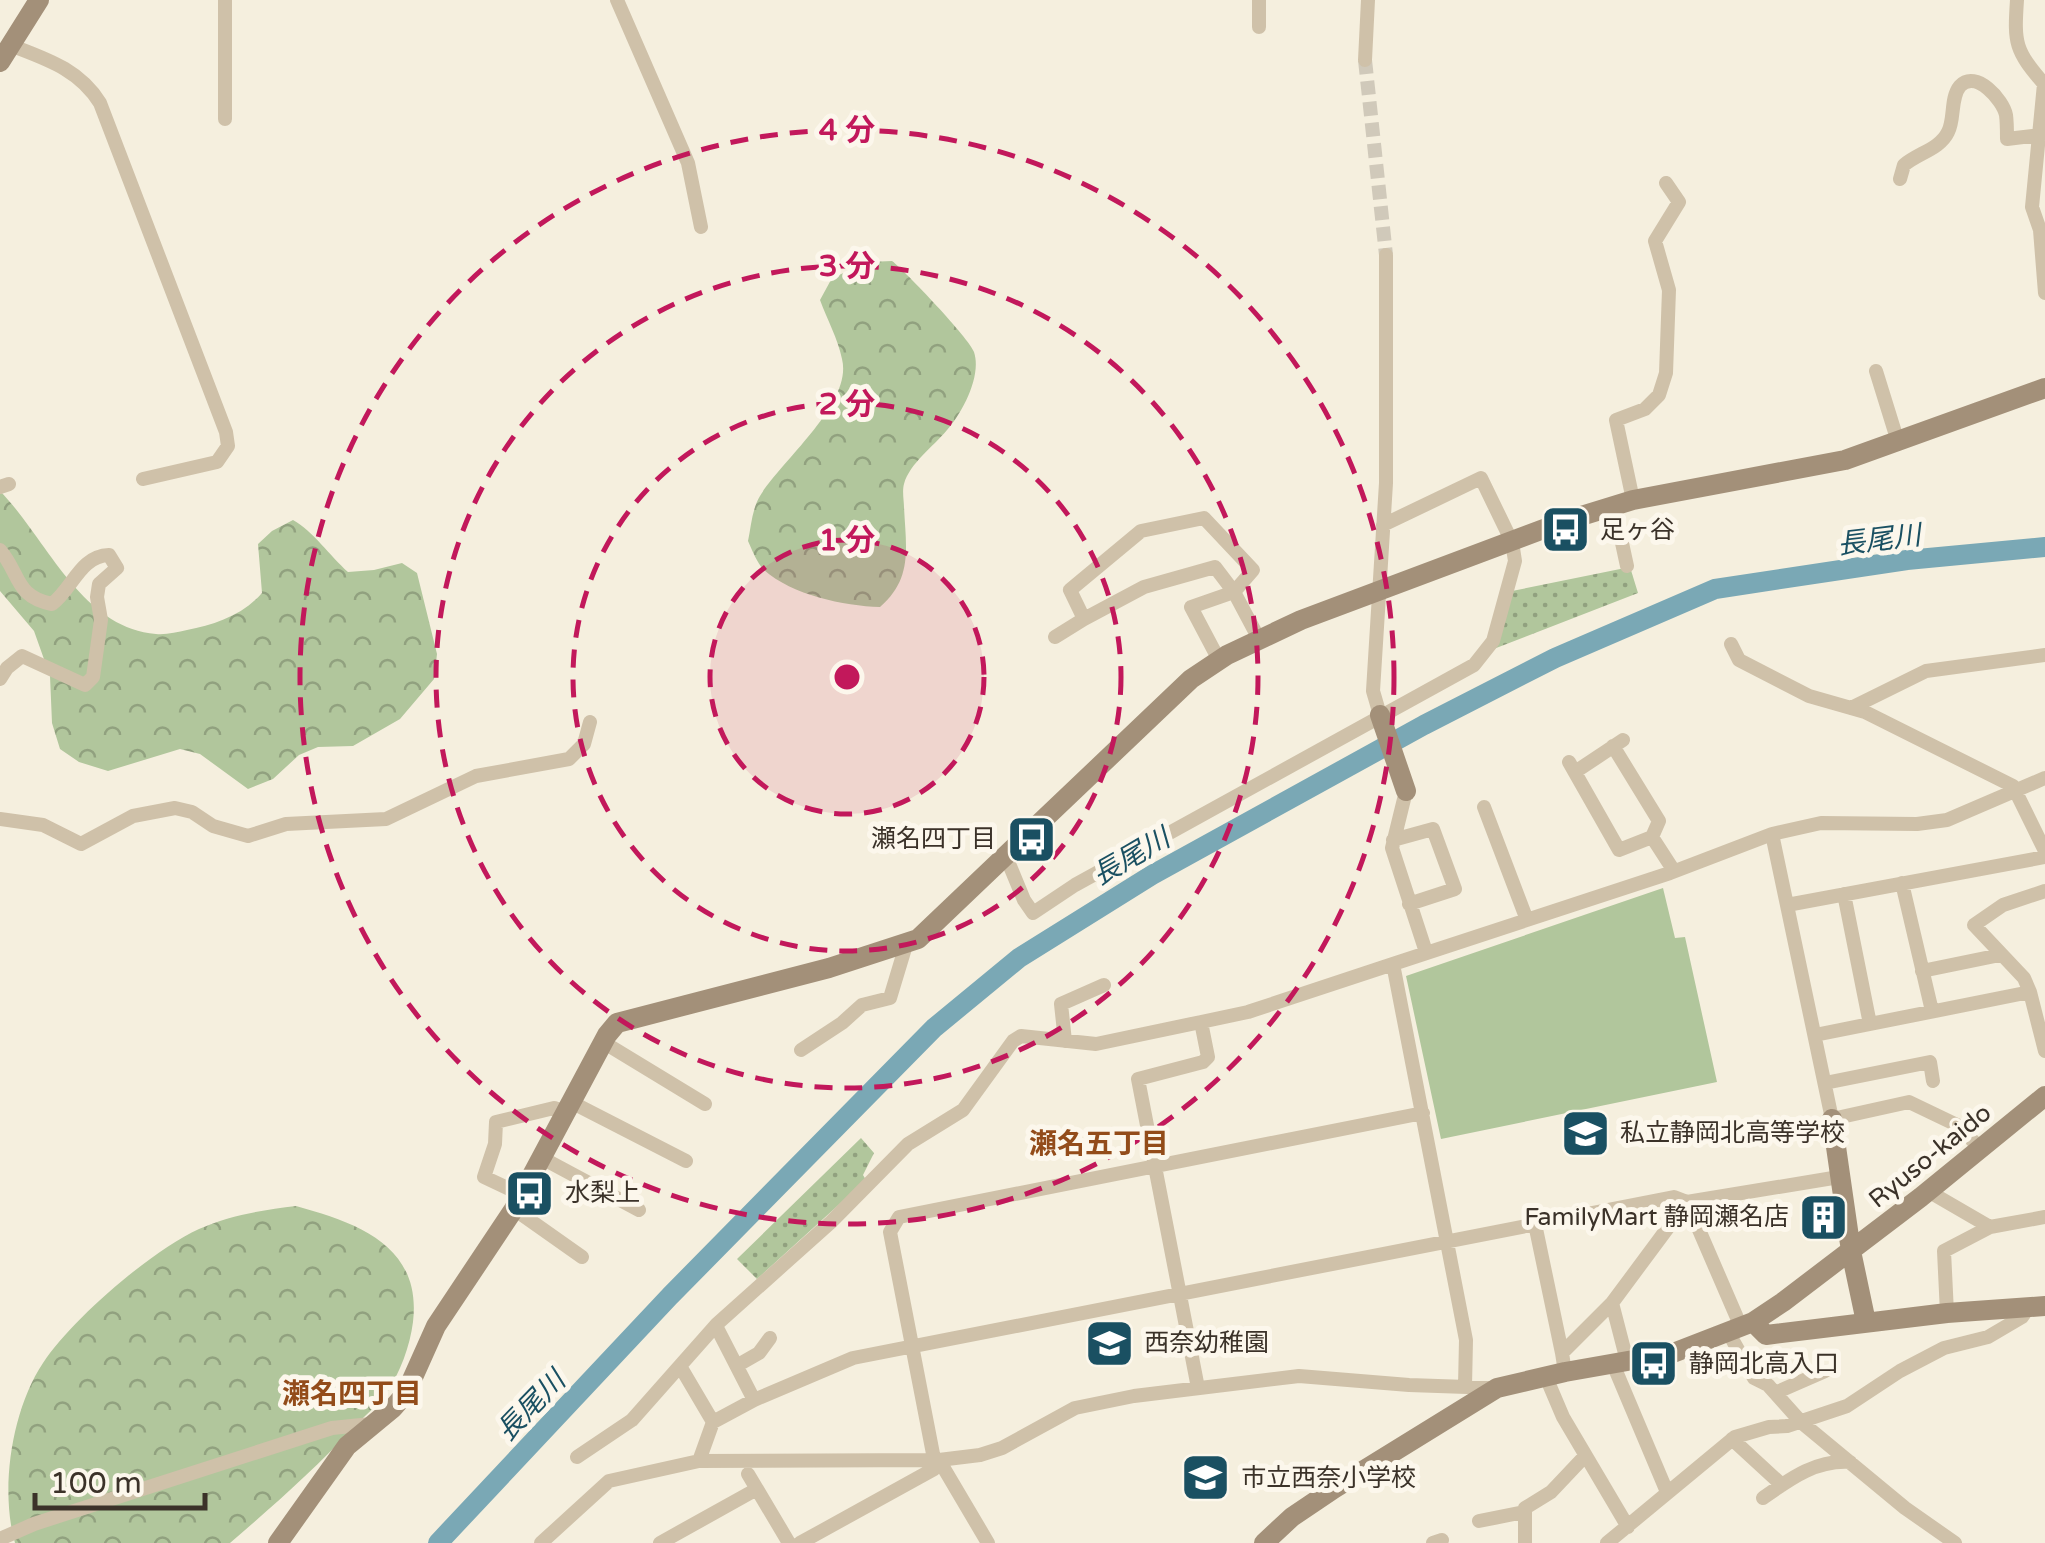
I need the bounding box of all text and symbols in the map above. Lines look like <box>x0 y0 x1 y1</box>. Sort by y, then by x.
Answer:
text: 4 分 <box>819 112 875 149</box>
text: 3 分 <box>819 248 875 285</box>
text: 2 分 <box>819 386 875 423</box>
bus stop icon: 足ヶ谷 <box>1539 504 1591 556</box>
place label: 足ヶ谷 <box>1600 515 1675 545</box>
water label: 長尾川 <box>1835 518 1926 562</box>
text: 1 分 <box>819 522 875 559</box>
centre of rings <box>829 659 865 695</box>
bus stop icon: 瀬名四丁目 <box>1005 813 1057 865</box>
water label: 長尾川 <box>1086 820 1178 893</box>
place label: 瀬名四丁目 <box>871 824 996 854</box>
street label: Ryuso-kaido <box>1863 1098 1997 1214</box>
school or university icon: 私立静岡北高等学校 <box>1559 1107 1611 1159</box>
place label: 私立静岡北高等学校 <box>1620 1118 1845 1148</box>
district label: 瀬名五丁目 <box>1029 1127 1169 1161</box>
bus stop icon: 水梨上 <box>504 1167 556 1219</box>
place label: 水梨上 <box>565 1178 640 1208</box>
building icon: FamilyMart 静岡瀬名店 <box>1798 1191 1850 1243</box>
place label: FamilyMart 静岡瀬名店 <box>1524 1202 1789 1232</box>
school or university icon: 西奈幼稚園 <box>1083 1317 1135 1369</box>
place label: 西奈幼稚園 <box>1144 1328 1269 1358</box>
bus stop icon: 静岡北高入口 <box>1628 1338 1680 1390</box>
place label: 静岡北高入口 <box>1689 1349 1839 1379</box>
water label: 長尾川 <box>490 1362 574 1448</box>
district label: 瀬名四丁目 <box>282 1377 422 1411</box>
scale bar <box>35 1448 205 1510</box>
school or university icon: 市立西奈小学校 <box>1180 1452 1232 1504</box>
place label: 市立西奈小学校 <box>1241 1463 1416 1493</box>
text: 100 m <box>50 1465 142 1502</box>

